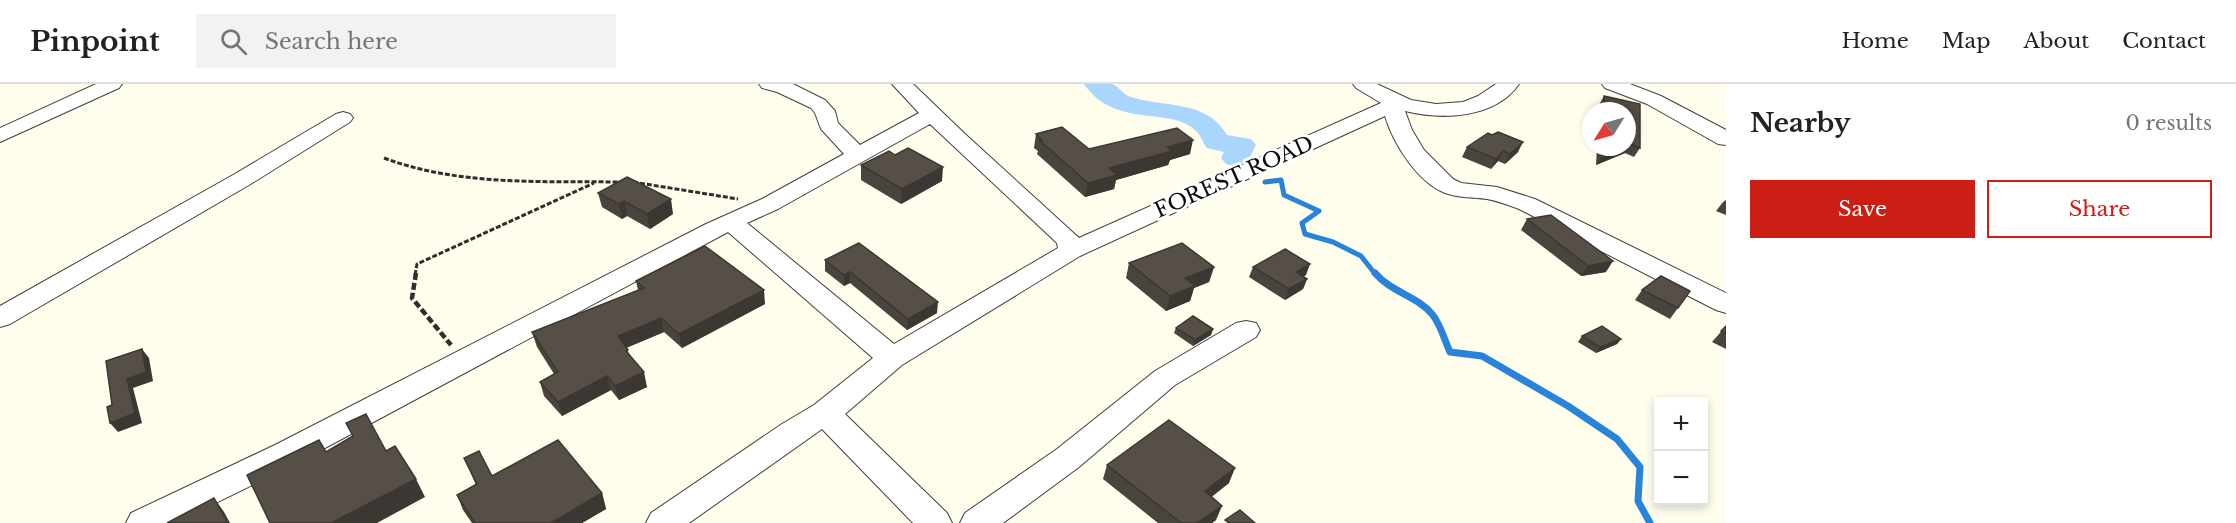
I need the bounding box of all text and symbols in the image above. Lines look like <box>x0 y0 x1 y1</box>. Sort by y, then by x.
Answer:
search box <box>196 14 616 68</box>
text: Pinpoint <box>30 24 160 59</box>
icon: search <box>217 25 250 58</box>
text: Search here <box>265 28 398 55</box>
text: Home <box>1842 28 1909 54</box>
text: Map <box>1942 28 1990 54</box>
text: About <box>2023 28 2089 54</box>
text: Contact <box>2122 28 2206 54</box>
north arrow <box>1582 102 1636 156</box>
text: Nearby <box>1750 107 1851 139</box>
text: 0 results <box>2126 111 2212 135</box>
street label: FOREST ROAD <box>1150 130 1318 224</box>
button: Save <box>1750 180 1975 238</box>
button: Share <box>1987 180 2212 238</box>
map controls <box>1654 397 1708 505</box>
button: + <box>1654 397 1708 451</box>
button: − <box>1654 451 1708 505</box>

